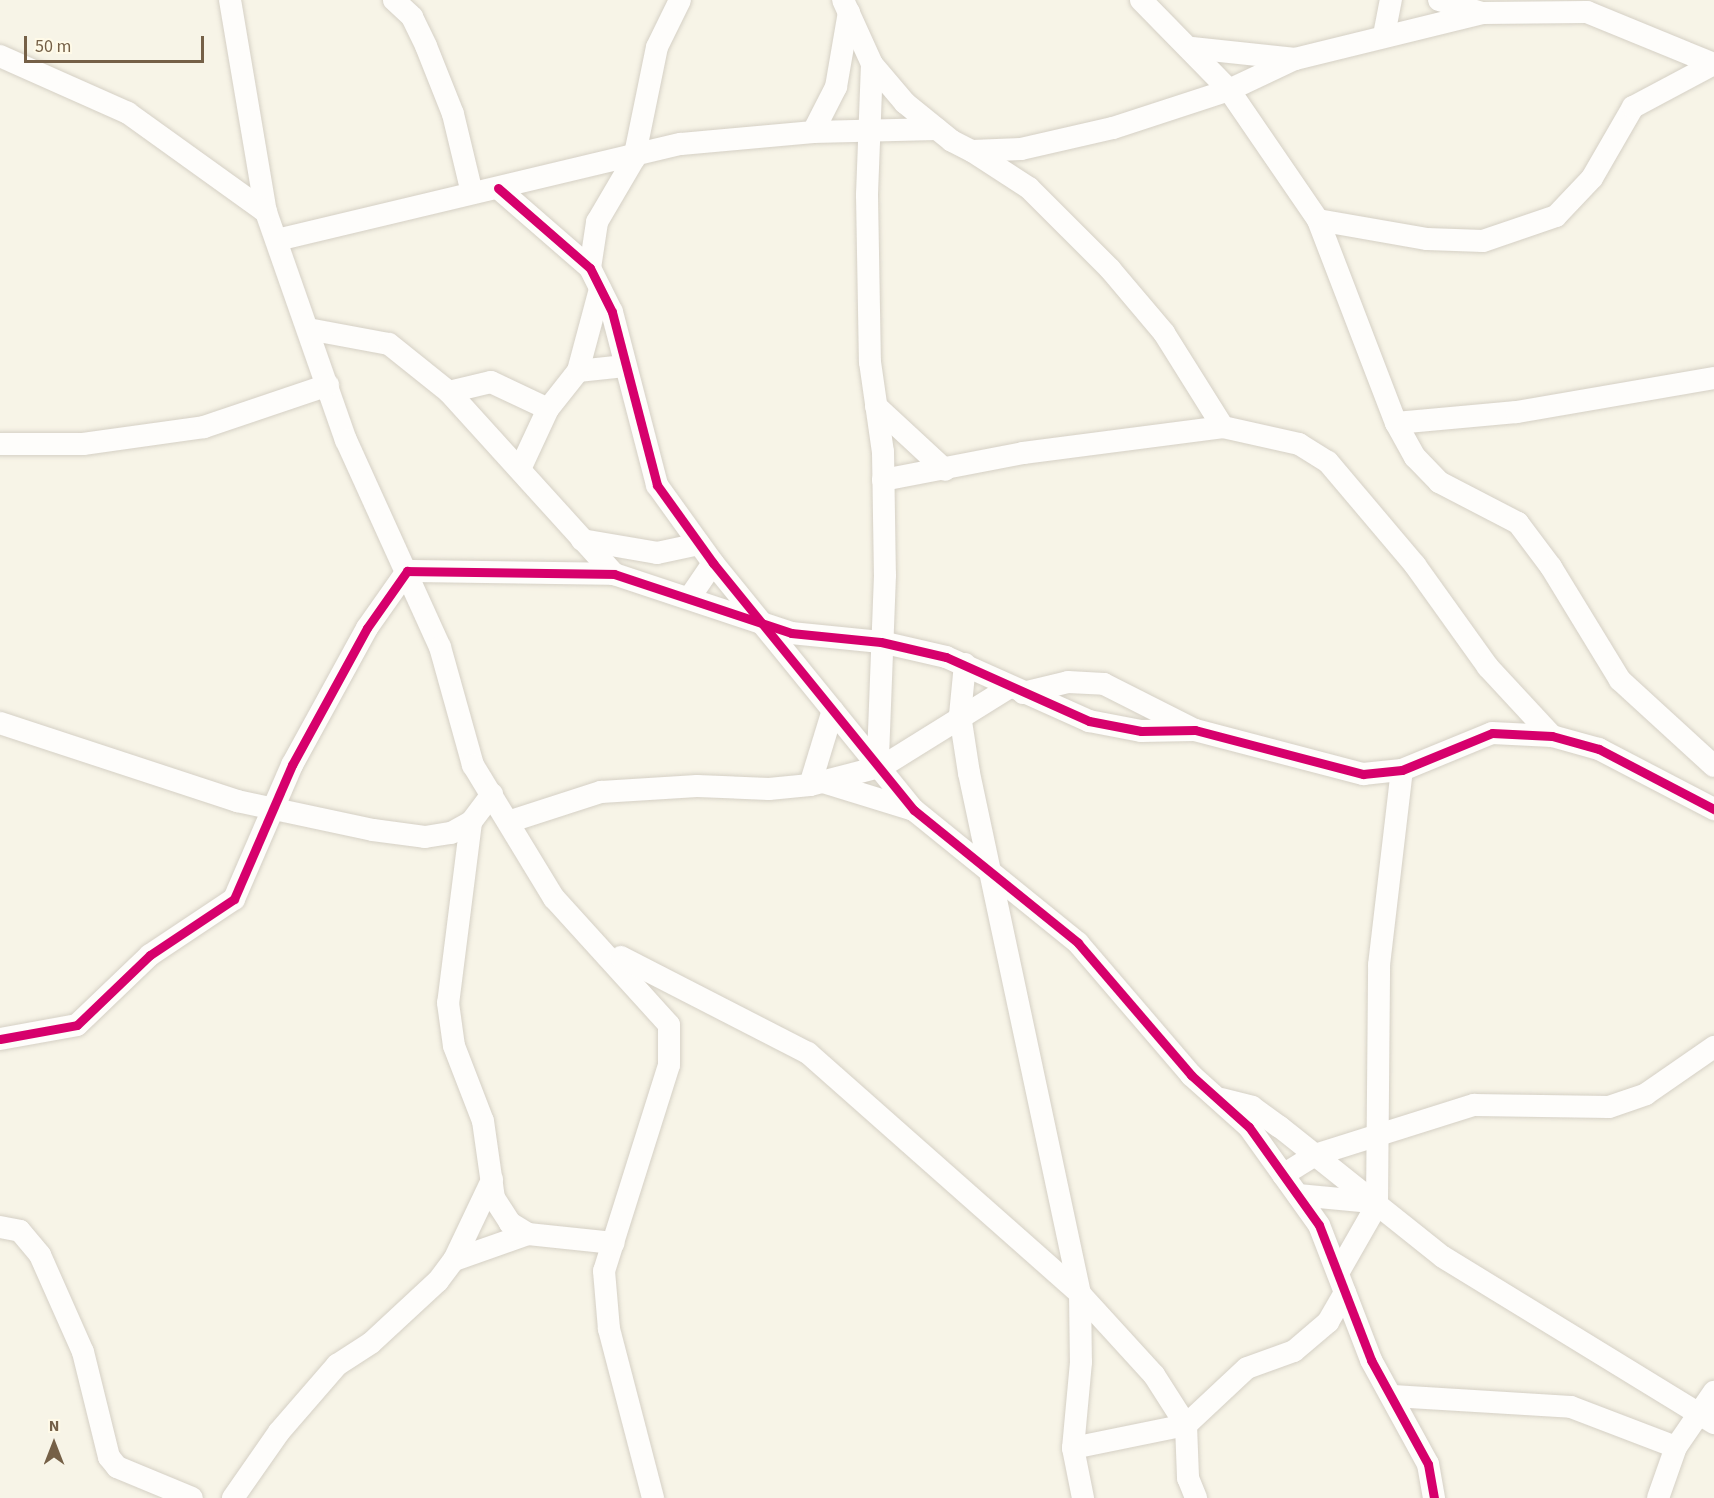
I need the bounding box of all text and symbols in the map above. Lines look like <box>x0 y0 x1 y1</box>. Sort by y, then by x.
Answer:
scale bar <box>27 24 207 62</box>
text: 50 m <box>35 34 71 59</box>
north arrow <box>24 1414 84 1474</box>
text: N <box>49 1415 59 1437</box>

